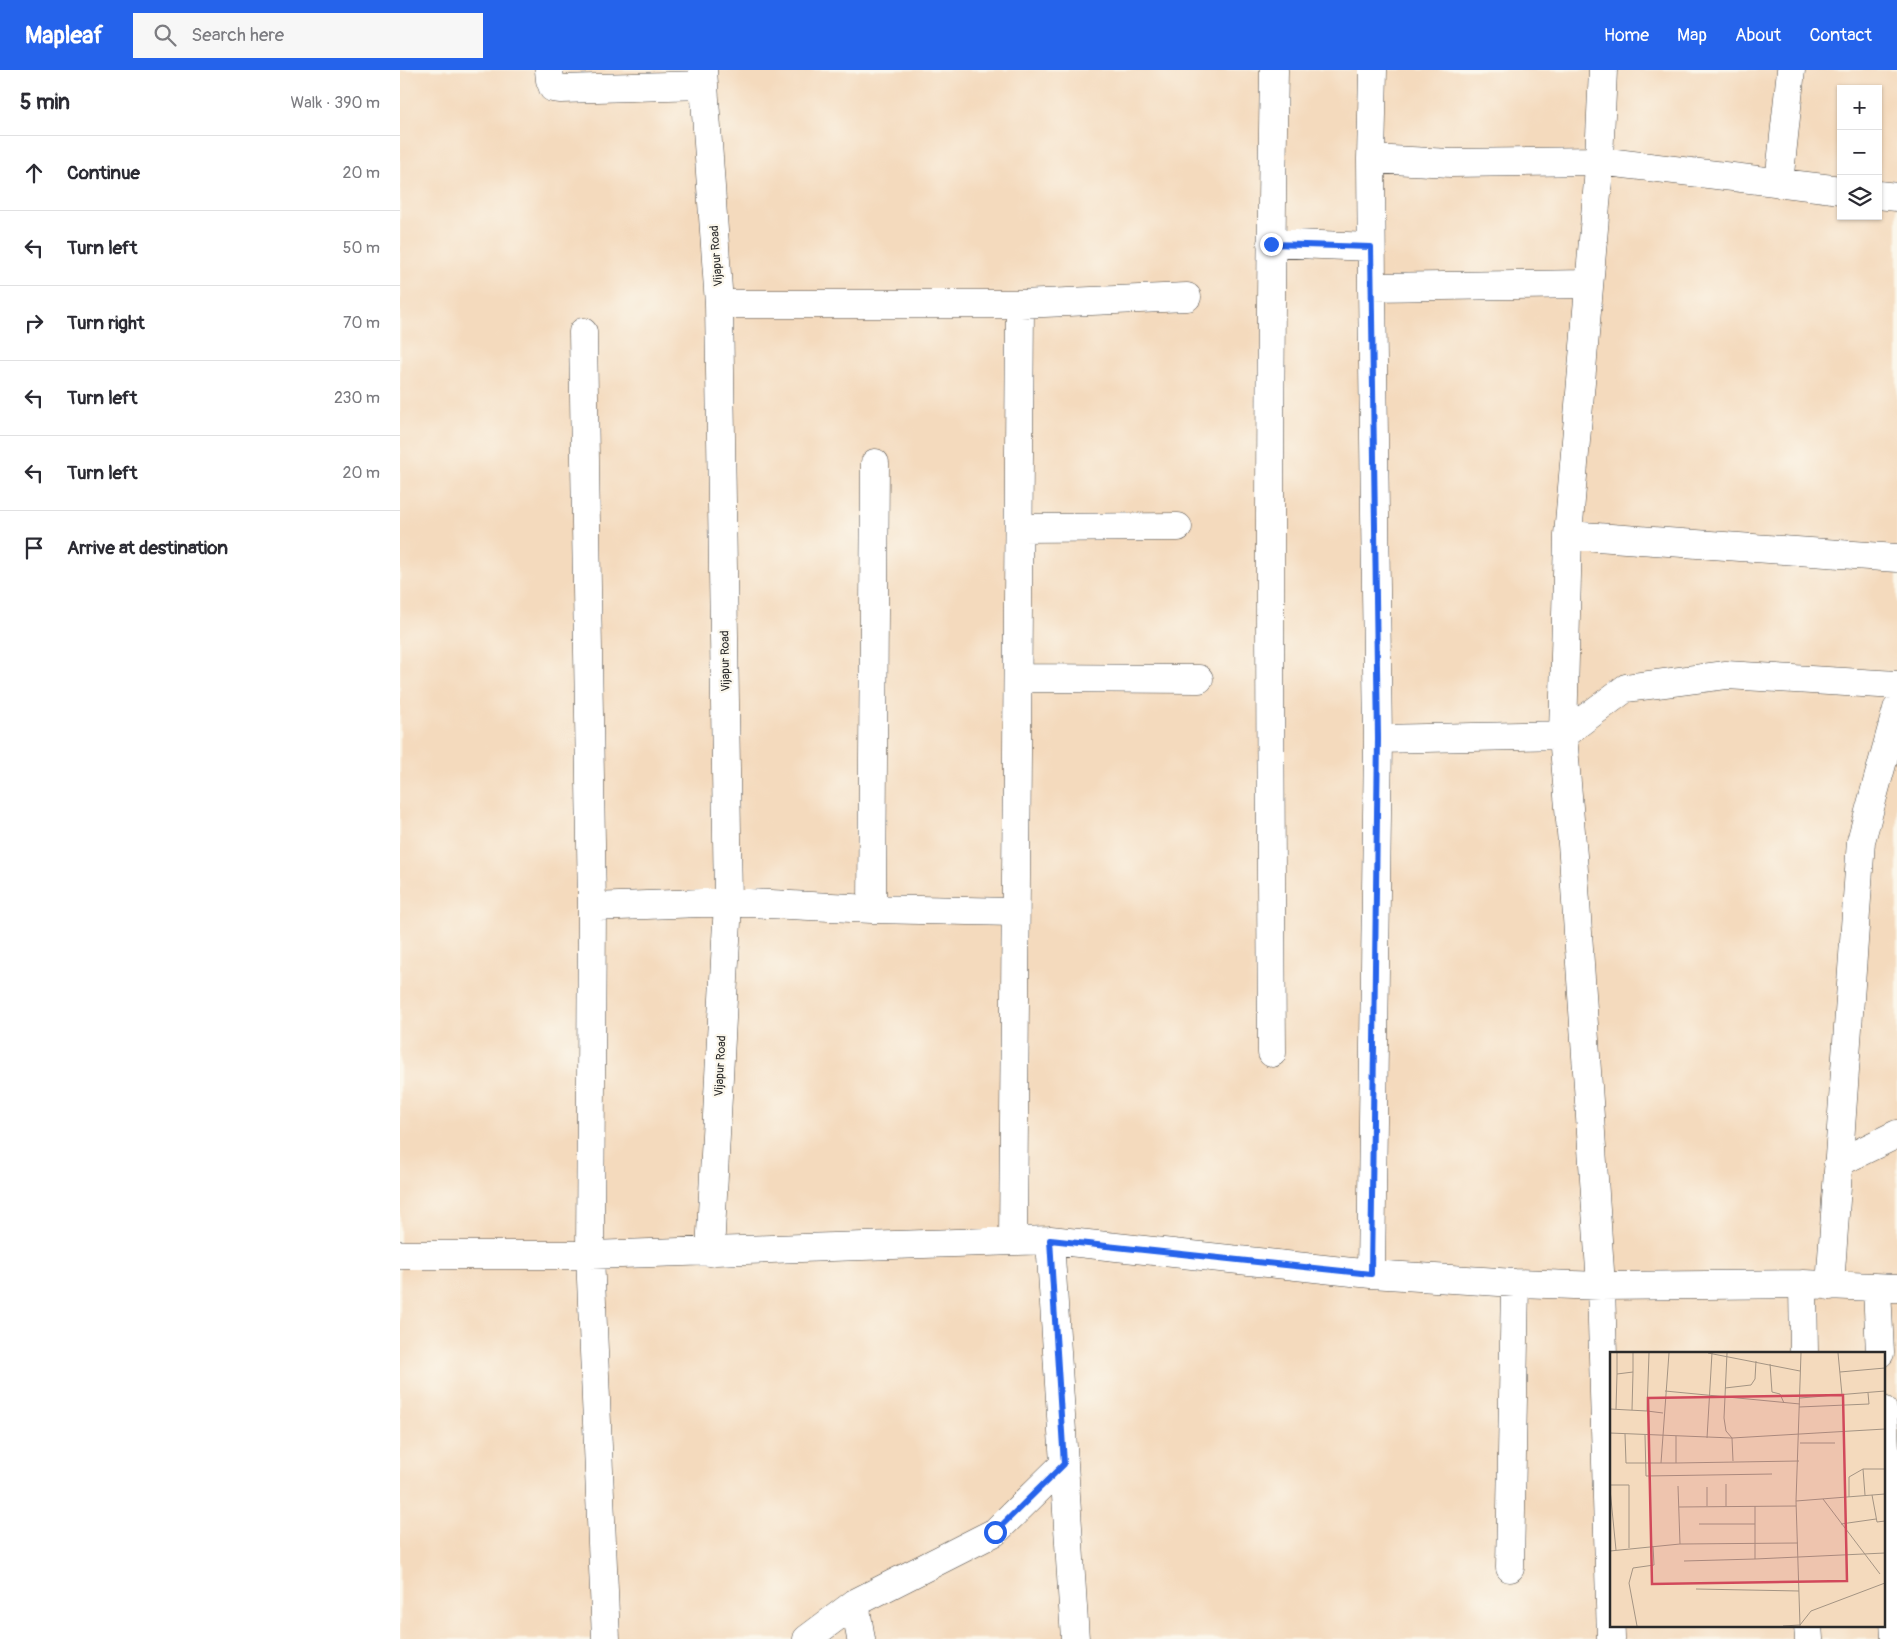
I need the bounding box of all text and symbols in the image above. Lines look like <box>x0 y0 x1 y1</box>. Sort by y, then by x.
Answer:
search box <box>133 13 483 58</box>
text: Mapleaf <box>25 21 103 50</box>
icon: search <box>151 21 179 49</box>
text: Search here <box>191 23 284 47</box>
text: Home <box>1604 24 1649 47</box>
text: Map <box>1677 24 1707 47</box>
text: About <box>1735 24 1781 47</box>
text: Contact <box>1809 24 1872 47</box>
map controls <box>1837 85 1882 220</box>
button: + <box>1837 85 1882 130</box>
text: 5 min <box>20 89 70 116</box>
text: Walk · 390 m <box>291 93 380 113</box>
button: − <box>1837 130 1882 175</box>
icon: ahead <box>20 159 48 187</box>
text: Continue <box>67 161 140 185</box>
text: 20 m <box>342 163 380 183</box>
button: layers <box>1837 175 1882 220</box>
street label: Vijapur Road <box>707 225 726 287</box>
route end <box>1260 233 1283 256</box>
icon: left <box>20 234 48 262</box>
text: Turn left <box>67 236 137 260</box>
text: 50 m <box>343 238 380 258</box>
icon: right <box>20 309 48 337</box>
text: Turn right <box>67 311 145 335</box>
text: 70 m <box>343 313 380 333</box>
icon: left <box>20 384 48 412</box>
text: Turn left <box>67 386 137 410</box>
text: 230 m <box>334 388 380 408</box>
icon: left <box>20 459 48 487</box>
text: Turn left <box>67 461 137 485</box>
text: 20 m <box>342 463 380 483</box>
icon: arrive <box>20 534 48 562</box>
text: Arrive at destination <box>67 536 228 560</box>
street label: Vijapur Road <box>717 630 734 692</box>
street label: Vijapur Road <box>711 1035 730 1097</box>
inset map <box>1610 1352 1884 1626</box>
route start <box>984 1521 1007 1544</box>

